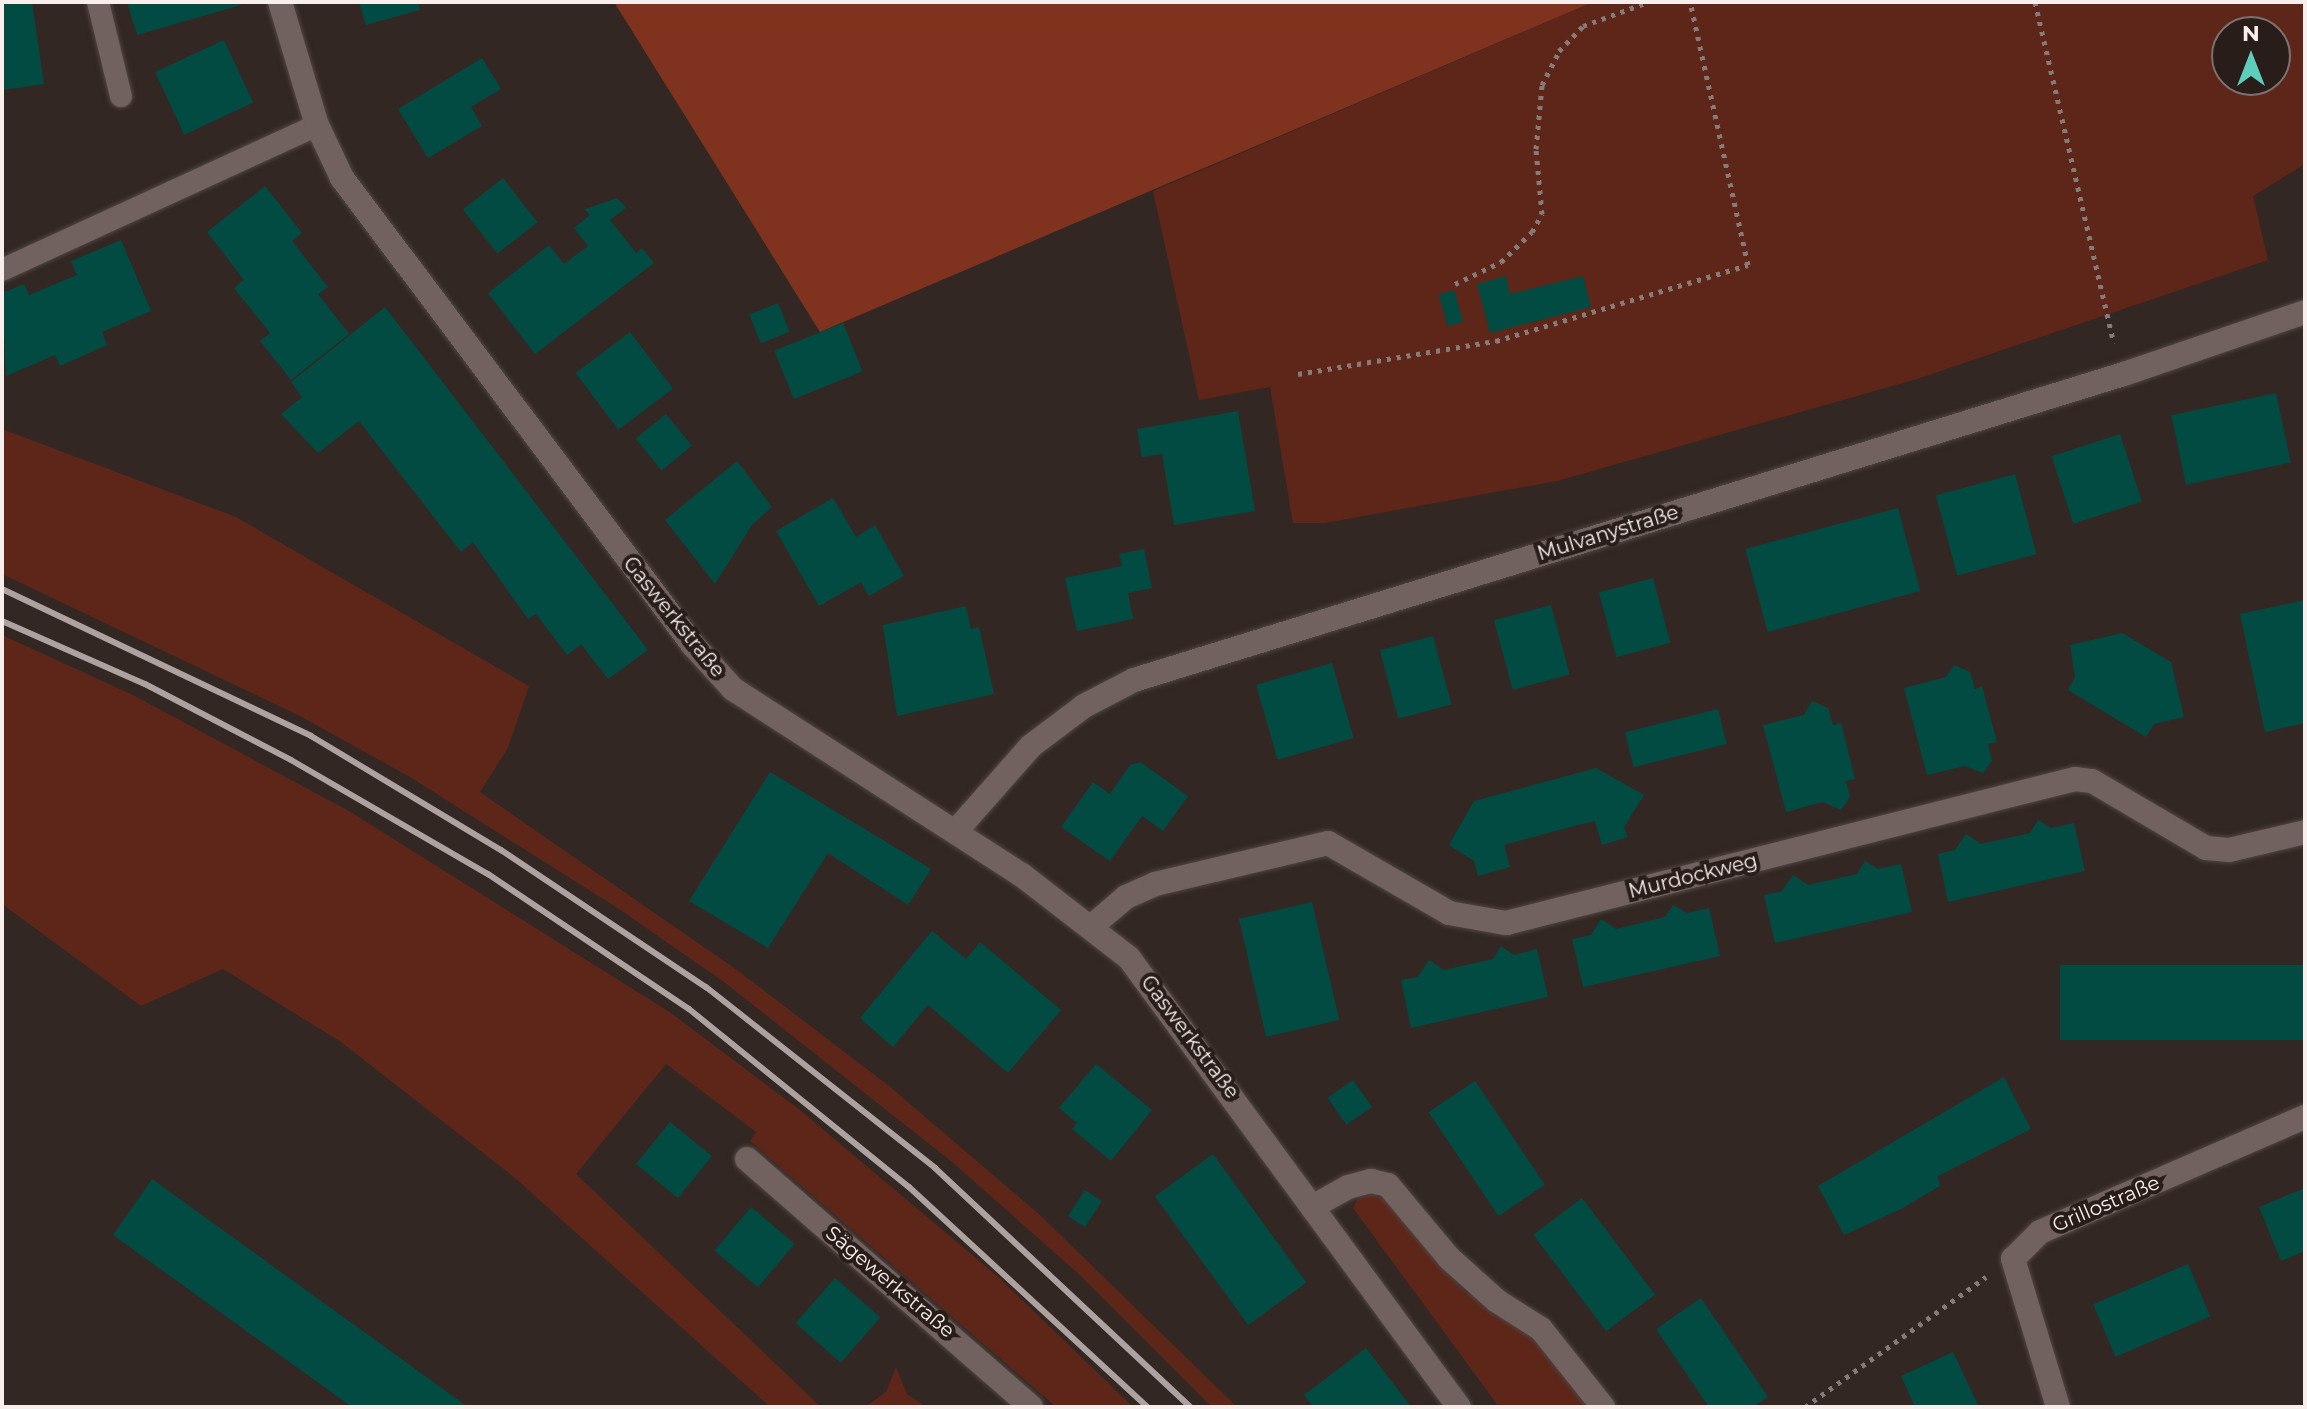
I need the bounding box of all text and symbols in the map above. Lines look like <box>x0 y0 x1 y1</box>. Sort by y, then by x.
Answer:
north arrow <box>2211 16 2291 96</box>
text: N <box>2242 20 2260 47</box>
street label: Mulvanystraße <box>1535 500 1681 566</box>
street label: Gaswerkstraße <box>618 552 730 682</box>
street label: Murdockweg <box>1626 848 1760 904</box>
street label: Gaswerkstraße <box>1136 971 1244 1103</box>
street label: Grillostraße <box>2049 1171 2163 1237</box>
street label: Sägewerkstraße <box>821 1221 959 1343</box>

